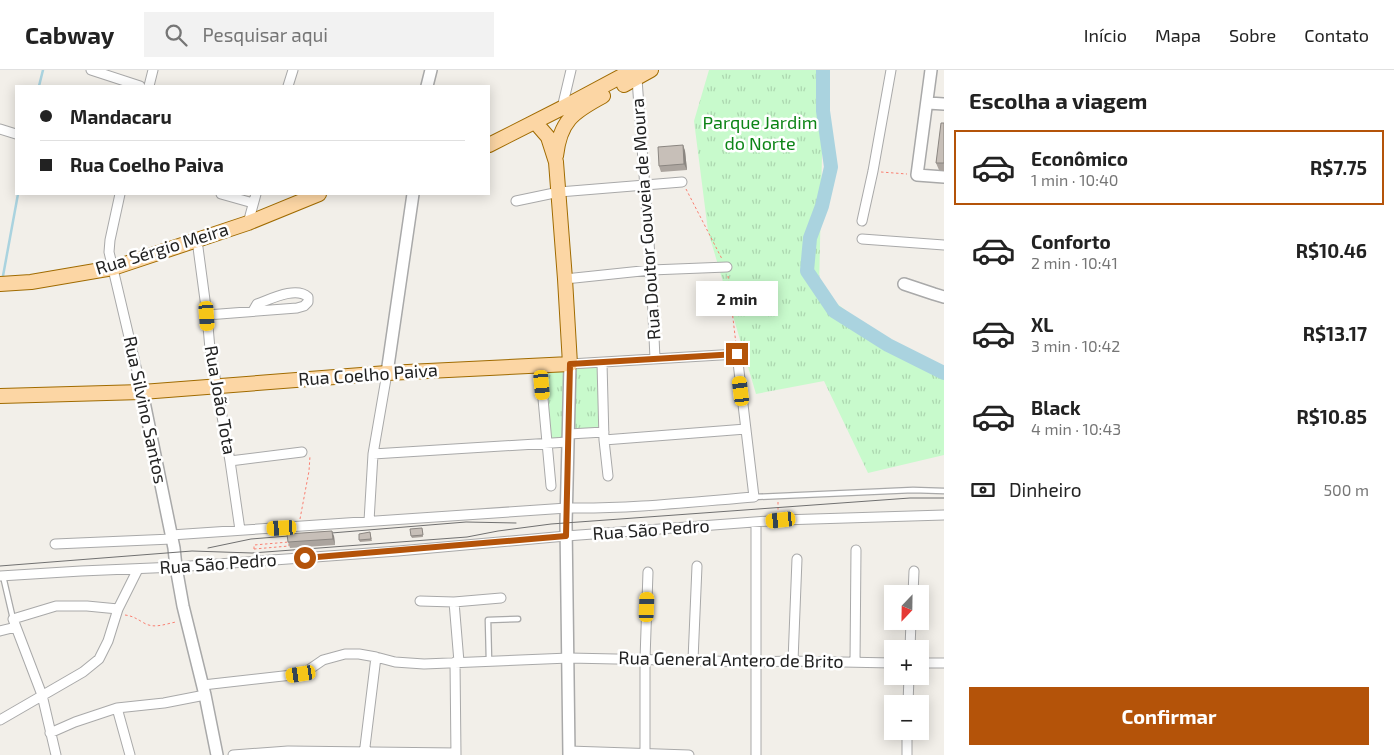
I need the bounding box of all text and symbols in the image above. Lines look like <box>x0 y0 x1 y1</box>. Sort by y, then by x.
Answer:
search box <box>144 12 494 57</box>
text: Cabway <box>25 20 114 49</box>
icon: search <box>162 21 190 49</box>
text: Pesquisar aqui <box>202 23 328 46</box>
text: Início <box>1084 24 1127 46</box>
text: Mapa <box>1155 24 1201 46</box>
text: Sobre <box>1229 24 1276 46</box>
text: Contato <box>1304 24 1369 46</box>
text: Escolha a viagem <box>969 87 1147 113</box>
street label: Rua Doutor Gouveia de Moura <box>626 97 664 341</box>
text: Mandacaru <box>70 105 172 128</box>
park label: Parque Jardim do Norte <box>703 111 817 154</box>
icon: car <box>971 145 1016 190</box>
text: Econômico <box>1031 147 1128 170</box>
text: Rua Coelho Paiva <box>70 153 224 176</box>
text: R$7.75 <box>1310 156 1367 179</box>
text: 1 min · 10:40 <box>1031 170 1118 189</box>
street label: Rua Sérgio Meira <box>93 217 231 279</box>
icon: car <box>971 228 1016 273</box>
text: Conforto <box>1031 230 1111 253</box>
text: R$10.46 <box>1296 239 1367 262</box>
text: 2 min · 10:41 <box>1031 253 1118 272</box>
callout: 2 min <box>696 282 778 316</box>
text: 2 min <box>717 289 757 308</box>
car <box>198 301 215 331</box>
icon: car <box>971 311 1016 356</box>
text: XL <box>1031 313 1053 336</box>
text: R$13.17 <box>1303 322 1367 345</box>
street label: Rua Silvino Santos <box>120 334 172 486</box>
text: 3 min · 10:42 <box>1031 336 1120 355</box>
route end <box>726 343 748 365</box>
street label: Rua João Tota <box>201 344 241 456</box>
street label: Rua Coelho Paiva <box>297 358 438 390</box>
car <box>533 369 550 401</box>
car <box>731 375 750 407</box>
icon: car <box>971 394 1016 439</box>
text: Black <box>1031 396 1081 419</box>
text: R$10.85 <box>1297 405 1367 428</box>
text: 4 min · 10:43 <box>1031 419 1121 438</box>
icon: cash <box>969 476 997 504</box>
text: Dinheiro <box>1009 478 1082 501</box>
text: 500 m <box>1324 480 1369 499</box>
car <box>765 511 796 529</box>
street label: Rua São Pedro <box>592 514 710 544</box>
car <box>266 520 297 536</box>
route start <box>294 547 316 569</box>
street label: Rua São Pedro <box>159 548 277 578</box>
north arrow <box>884 585 929 630</box>
map controls <box>884 585 929 740</box>
car <box>638 592 655 622</box>
button: + <box>884 640 929 685</box>
street label: Rua General Antero de Brito <box>618 646 844 672</box>
car <box>285 664 316 684</box>
button: Confirmar <box>969 687 1369 745</box>
button: − <box>884 695 929 740</box>

